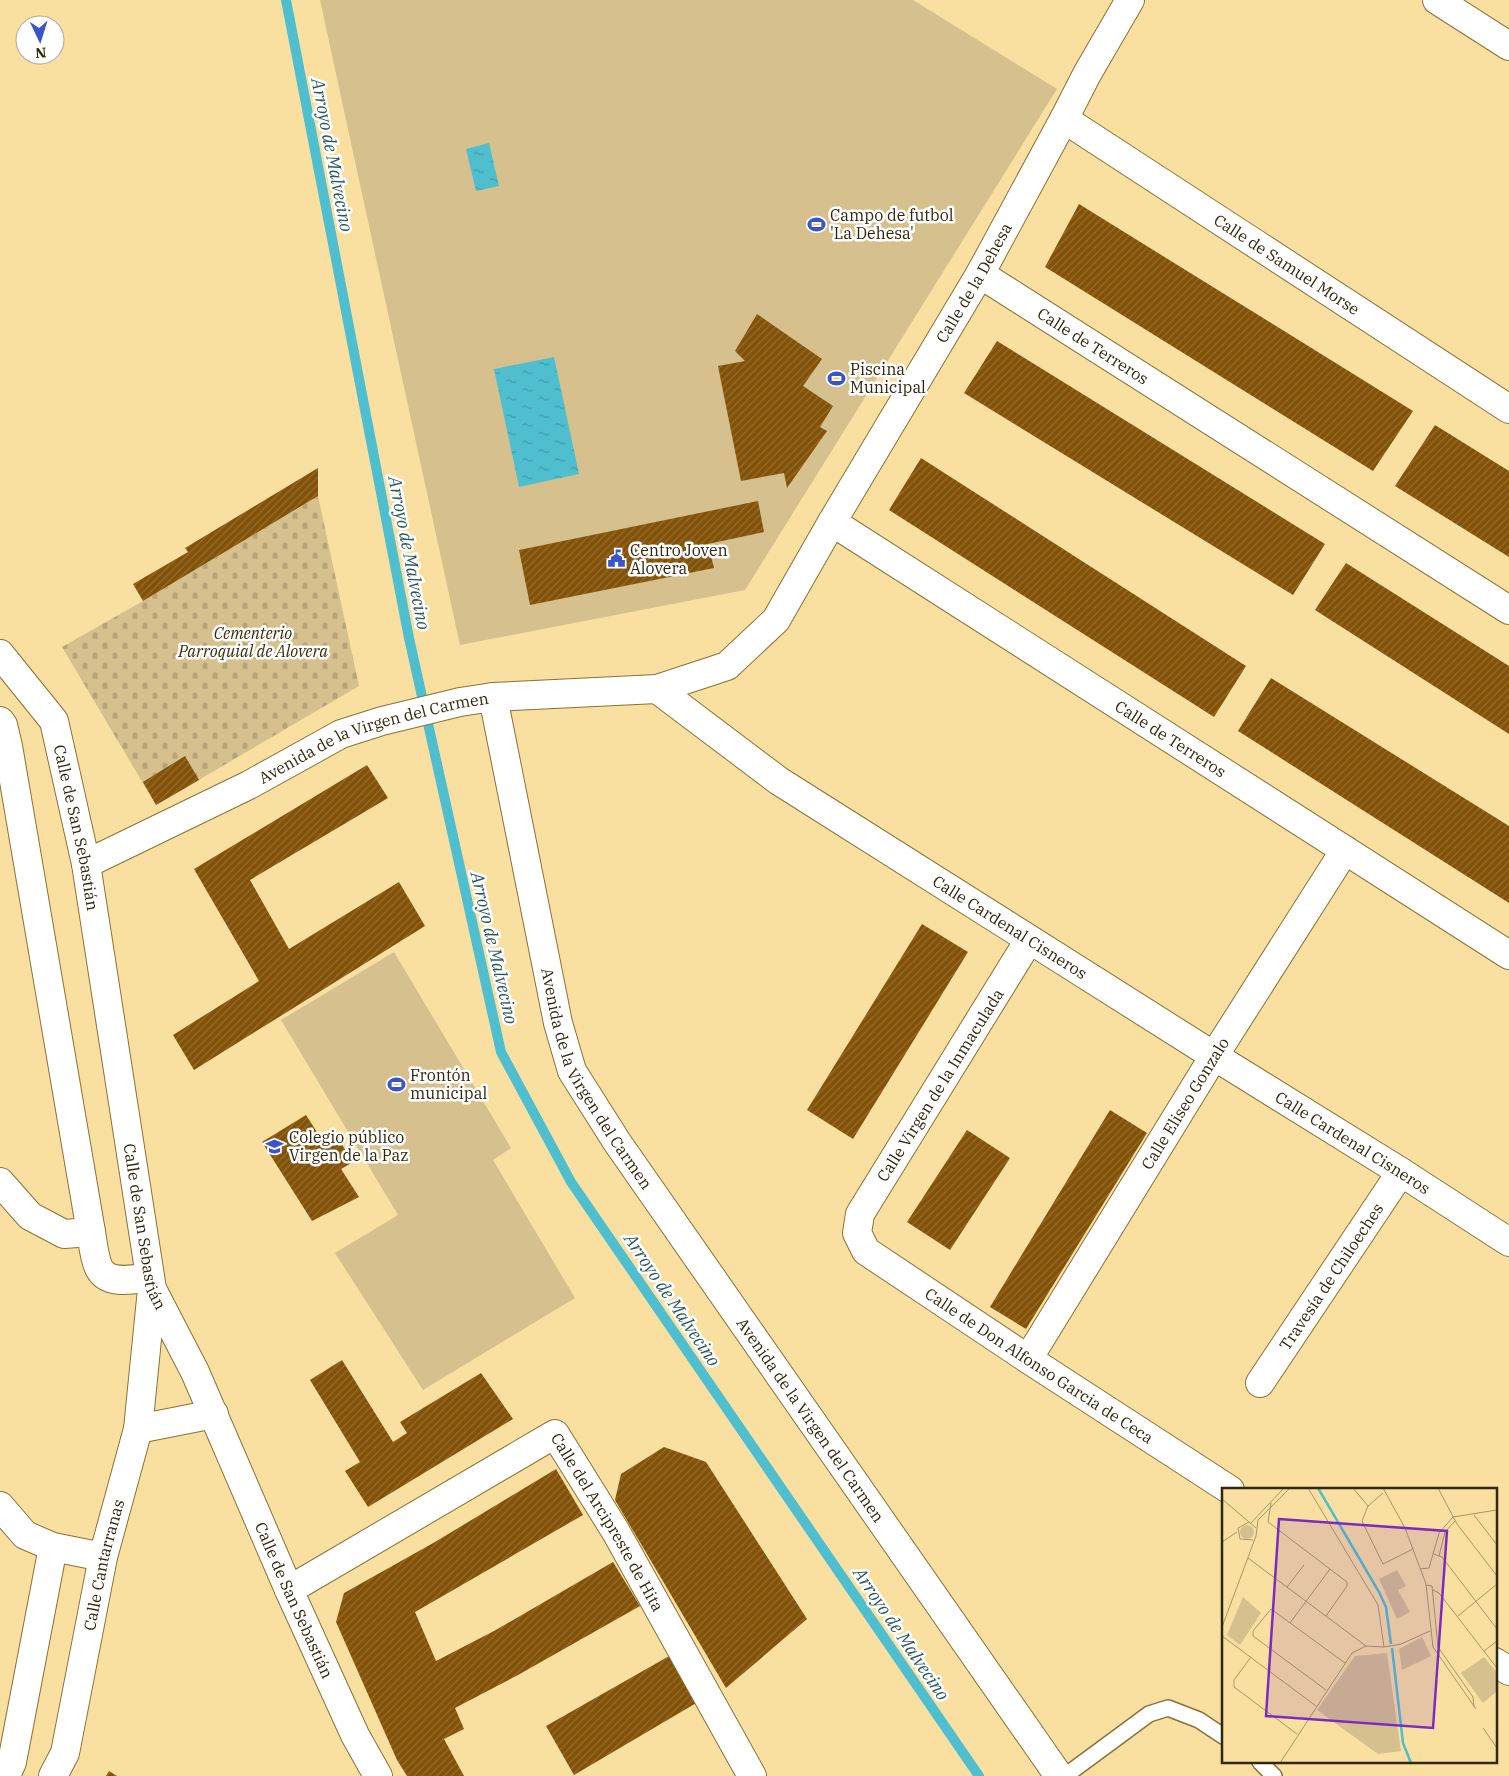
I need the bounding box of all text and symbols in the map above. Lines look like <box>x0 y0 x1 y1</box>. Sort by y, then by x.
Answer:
north arrow <box>15 15 65 65</box>
text: N <box>35 44 47 62</box>
water label: Arroyo de Malvecino <box>306 75 359 234</box>
place label: Campo de futbol 'La Dehesa' <box>830 205 954 243</box>
street label: Calle de Samuel Morse <box>1210 209 1363 319</box>
sports icon: Campo de futbol 'La Dehesa' <box>806 214 826 234</box>
street label: Calle de la Dehesa <box>931 219 1016 346</box>
street label: Calle de Terreros <box>1034 303 1152 389</box>
place label: Piscina Municipal <box>850 359 926 397</box>
sports icon: Piscina Municipal <box>826 368 846 388</box>
water label: Arroyo de Malvecino <box>383 473 436 632</box>
place label: Centro Joven Alovera <box>630 540 728 578</box>
public building icon: Centro Joven Alovera <box>606 549 626 569</box>
park label: Cementerio Parroquial de Alovera <box>177 623 328 661</box>
street label: Avenida de la Virgen del Carmen <box>255 688 490 788</box>
street label: Calle de Terreros <box>1111 696 1230 781</box>
street label: Calle de San Sebastián <box>50 743 103 912</box>
water label: Arroyo de Malvecino <box>466 868 523 1027</box>
street label: Calle Cardenal Cisneros <box>929 871 1091 983</box>
street label: Avenida de la Virgen del Carmen <box>537 966 657 1193</box>
street label: Calle Virgen de la Inmaculada <box>872 985 1008 1185</box>
street label: Calle Eliseo Gonzalo <box>1137 1033 1233 1173</box>
place label: Frontón municipal <box>410 1065 487 1103</box>
sports icon: Frontón municipal <box>386 1074 406 1094</box>
street label: Calle Cardenal Cisneros <box>1272 1087 1434 1198</box>
place label: Colegio público Virgen de la Paz <box>289 1127 408 1165</box>
school or university icon: Colegio público Virgen de la Paz <box>265 1136 285 1156</box>
street label: Calle de San Sebastián <box>120 1142 171 1313</box>
street label: Travesía de Chiloeches <box>1275 1199 1387 1354</box>
water label: Arroyo de Malvecino <box>619 1228 726 1371</box>
street label: Calle de Don Alfonso Garcia de Ceca <box>921 1283 1158 1448</box>
street label: Avenida de la Virgen del Carmen <box>732 1314 889 1526</box>
street label: Calle del Arcipreste de Hita <box>547 1429 668 1615</box>
inset map <box>1222 1488 1496 1764</box>
street label: Calle Cantarranas <box>79 1497 128 1632</box>
street label: Calle de San Sebastián <box>251 1519 338 1681</box>
water label: Arroyo de Malvecino <box>848 1562 955 1705</box>

